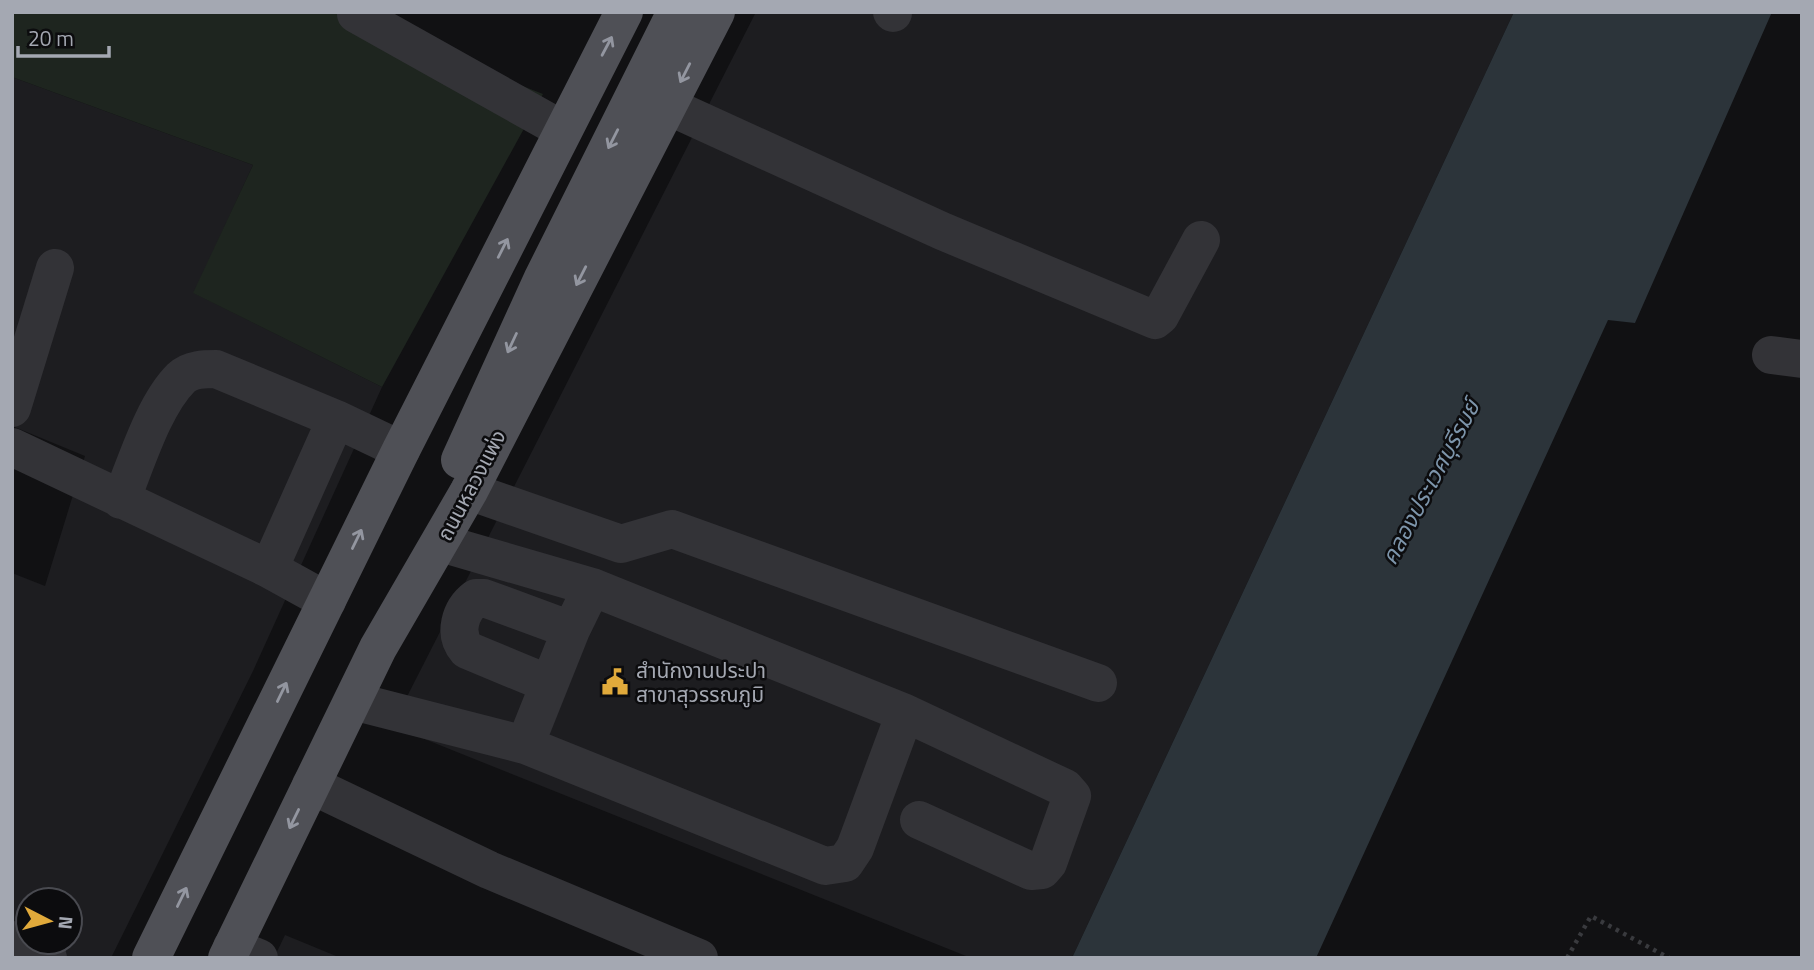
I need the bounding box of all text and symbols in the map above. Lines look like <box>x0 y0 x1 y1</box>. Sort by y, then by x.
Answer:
scale bar <box>18 14 108 58</box>
text: 20 m <box>28 22 74 54</box>
one-way arrow <box>600 36 614 57</box>
one-way arrow <box>677 62 691 83</box>
one-way arrow <box>605 128 619 149</box>
one-way arrow <box>496 238 510 259</box>
one-way arrow <box>574 265 588 286</box>
one-way arrow <box>504 332 518 353</box>
water label: คลองประเวศบุรีรมย์ <box>1372 390 1490 571</box>
street label: ถนนหลวงแพ่ง <box>428 424 514 546</box>
one-way arrow <box>351 529 365 550</box>
place label: สำนักงานประปา สาขาสุวรรณภูมิ <box>636 654 766 710</box>
public building icon: สำนักงานประปา สาขาสุวรรณภูมิ <box>600 667 630 697</box>
one-way arrow <box>276 682 290 703</box>
one-way arrow <box>287 808 301 829</box>
north arrow <box>14 886 84 956</box>
one-way arrow <box>175 887 189 908</box>
text: N <box>51 915 82 931</box>

